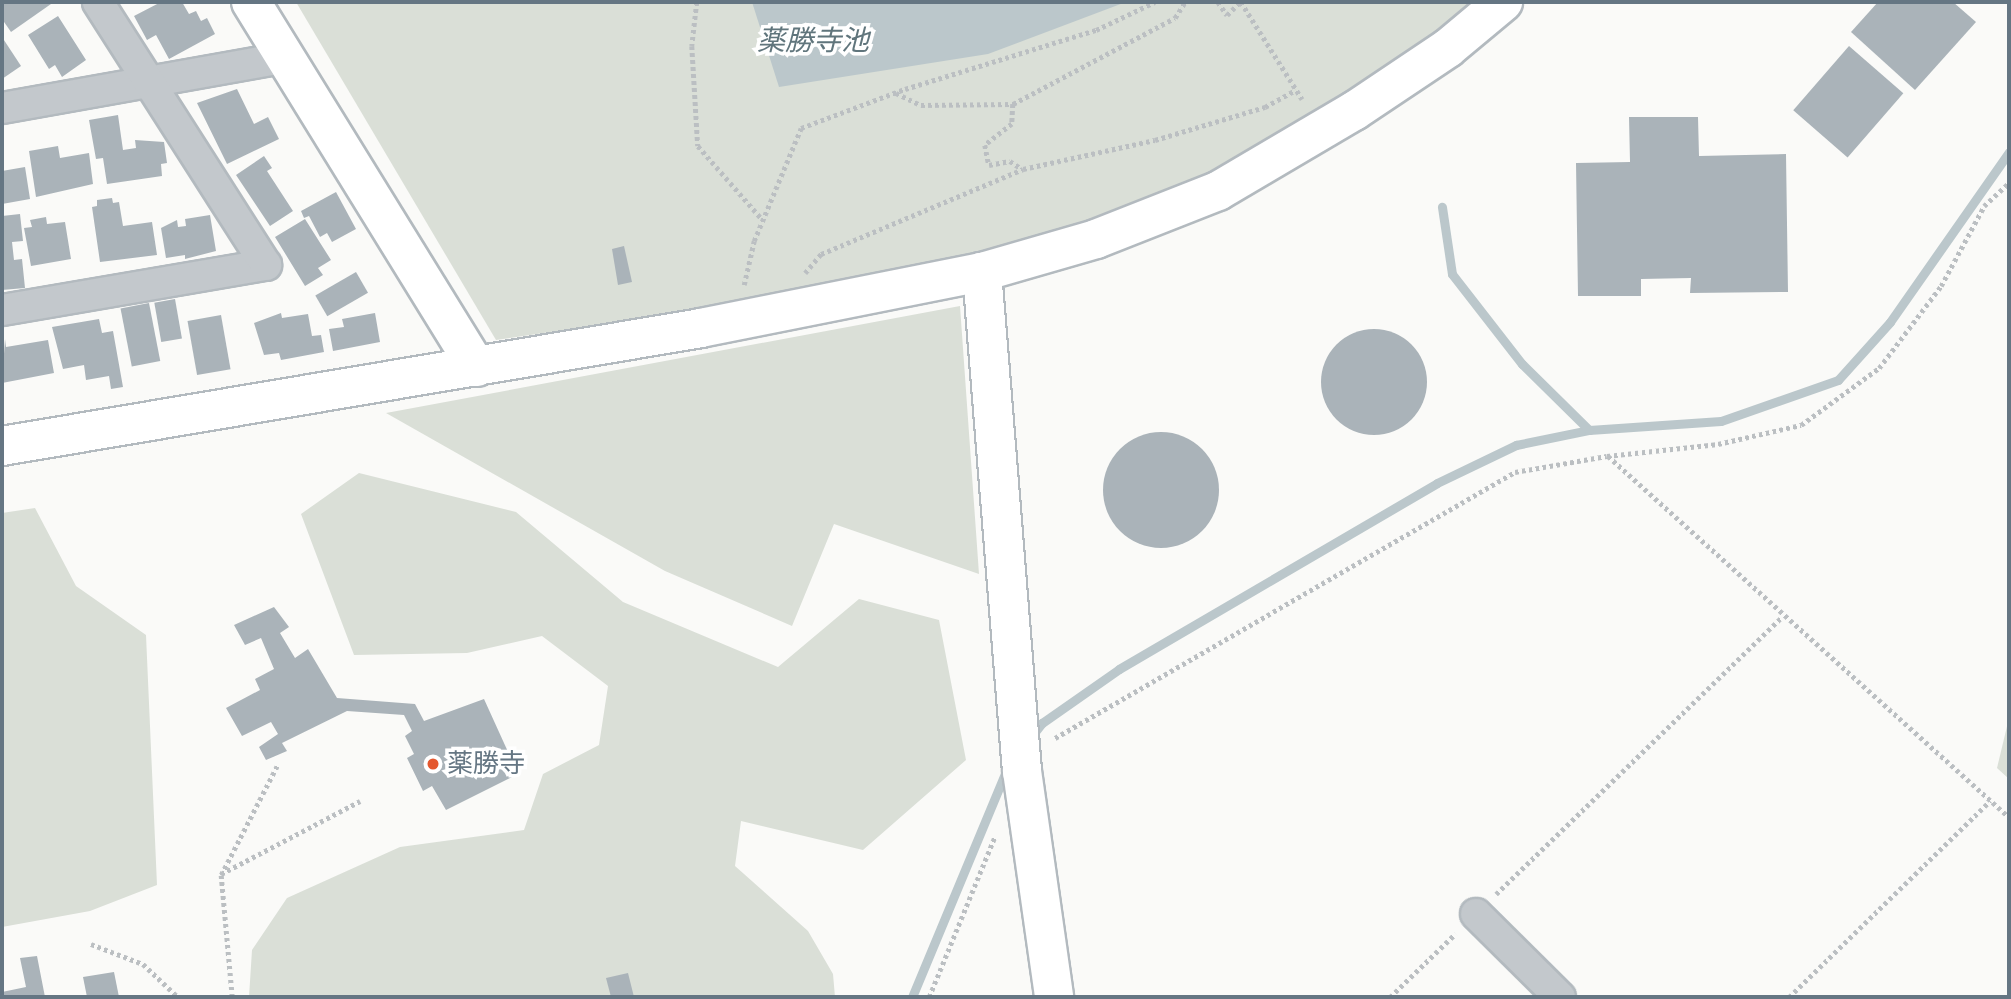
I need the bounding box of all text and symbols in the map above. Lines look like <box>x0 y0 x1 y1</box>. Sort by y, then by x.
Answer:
water label: 薬勝寺池 <box>757 24 869 58</box>
place label: 薬勝寺 <box>447 748 525 780</box>
marker: 薬勝寺 <box>425 756 441 772</box>

